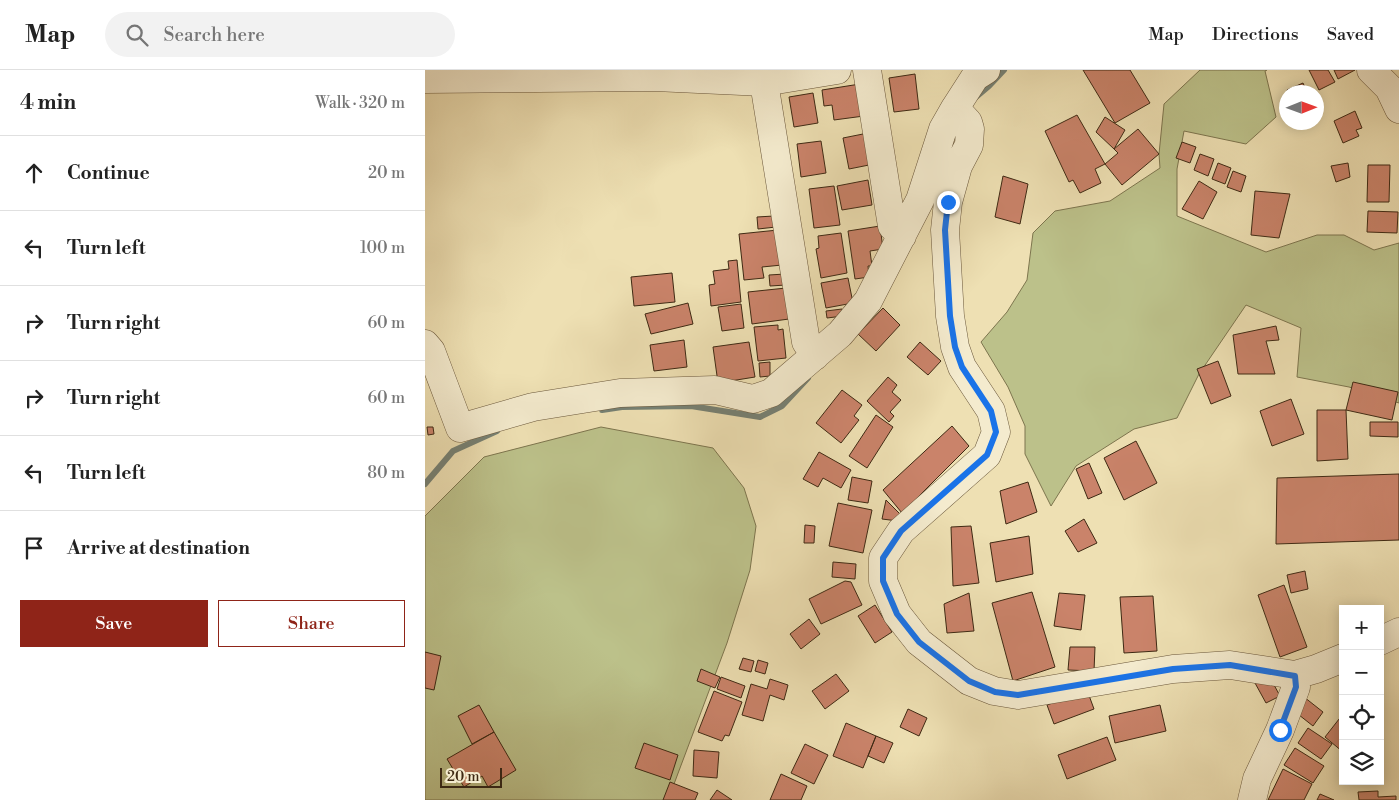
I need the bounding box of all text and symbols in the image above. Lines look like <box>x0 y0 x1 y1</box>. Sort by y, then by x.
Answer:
search box <box>105 12 455 57</box>
text: Map <box>25 20 75 50</box>
icon: search <box>123 21 151 49</box>
text: Search here <box>163 23 265 47</box>
text: Map <box>1148 23 1184 46</box>
text: Directions <box>1212 23 1299 46</box>
text: Saved <box>1327 23 1374 46</box>
north arrow <box>1279 85 1324 130</box>
text: 4 min <box>20 90 76 116</box>
text: Walk · 320 m <box>315 93 405 113</box>
icon: ahead <box>20 159 48 187</box>
text: Continue <box>67 161 150 185</box>
text: 20 m <box>368 163 405 183</box>
route end <box>937 191 960 214</box>
icon: left <box>20 234 48 262</box>
text: Turn left <box>67 236 146 260</box>
text: 100 m <box>360 238 405 258</box>
icon: right <box>20 309 48 337</box>
text: Turn right <box>67 311 160 335</box>
text: 60 m <box>367 313 405 333</box>
icon: right <box>20 384 48 412</box>
text: Turn right <box>67 386 160 410</box>
text: 60 m <box>367 388 405 408</box>
icon: left <box>20 459 48 487</box>
text: Turn left <box>67 461 146 485</box>
text: 80 m <box>367 463 405 483</box>
icon: arrive <box>20 534 48 562</box>
text: Arrive at destination <box>67 536 250 560</box>
button: Save <box>20 600 208 647</box>
button: Share <box>218 600 405 647</box>
map controls <box>1339 605 1384 785</box>
button: + <box>1339 605 1384 650</box>
button: − <box>1339 650 1384 695</box>
button: locate <box>1339 695 1384 740</box>
route start <box>1269 719 1292 742</box>
button: layers <box>1339 740 1384 785</box>
scale bar <box>440 765 503 788</box>
text: 20 m <box>447 768 479 786</box>

